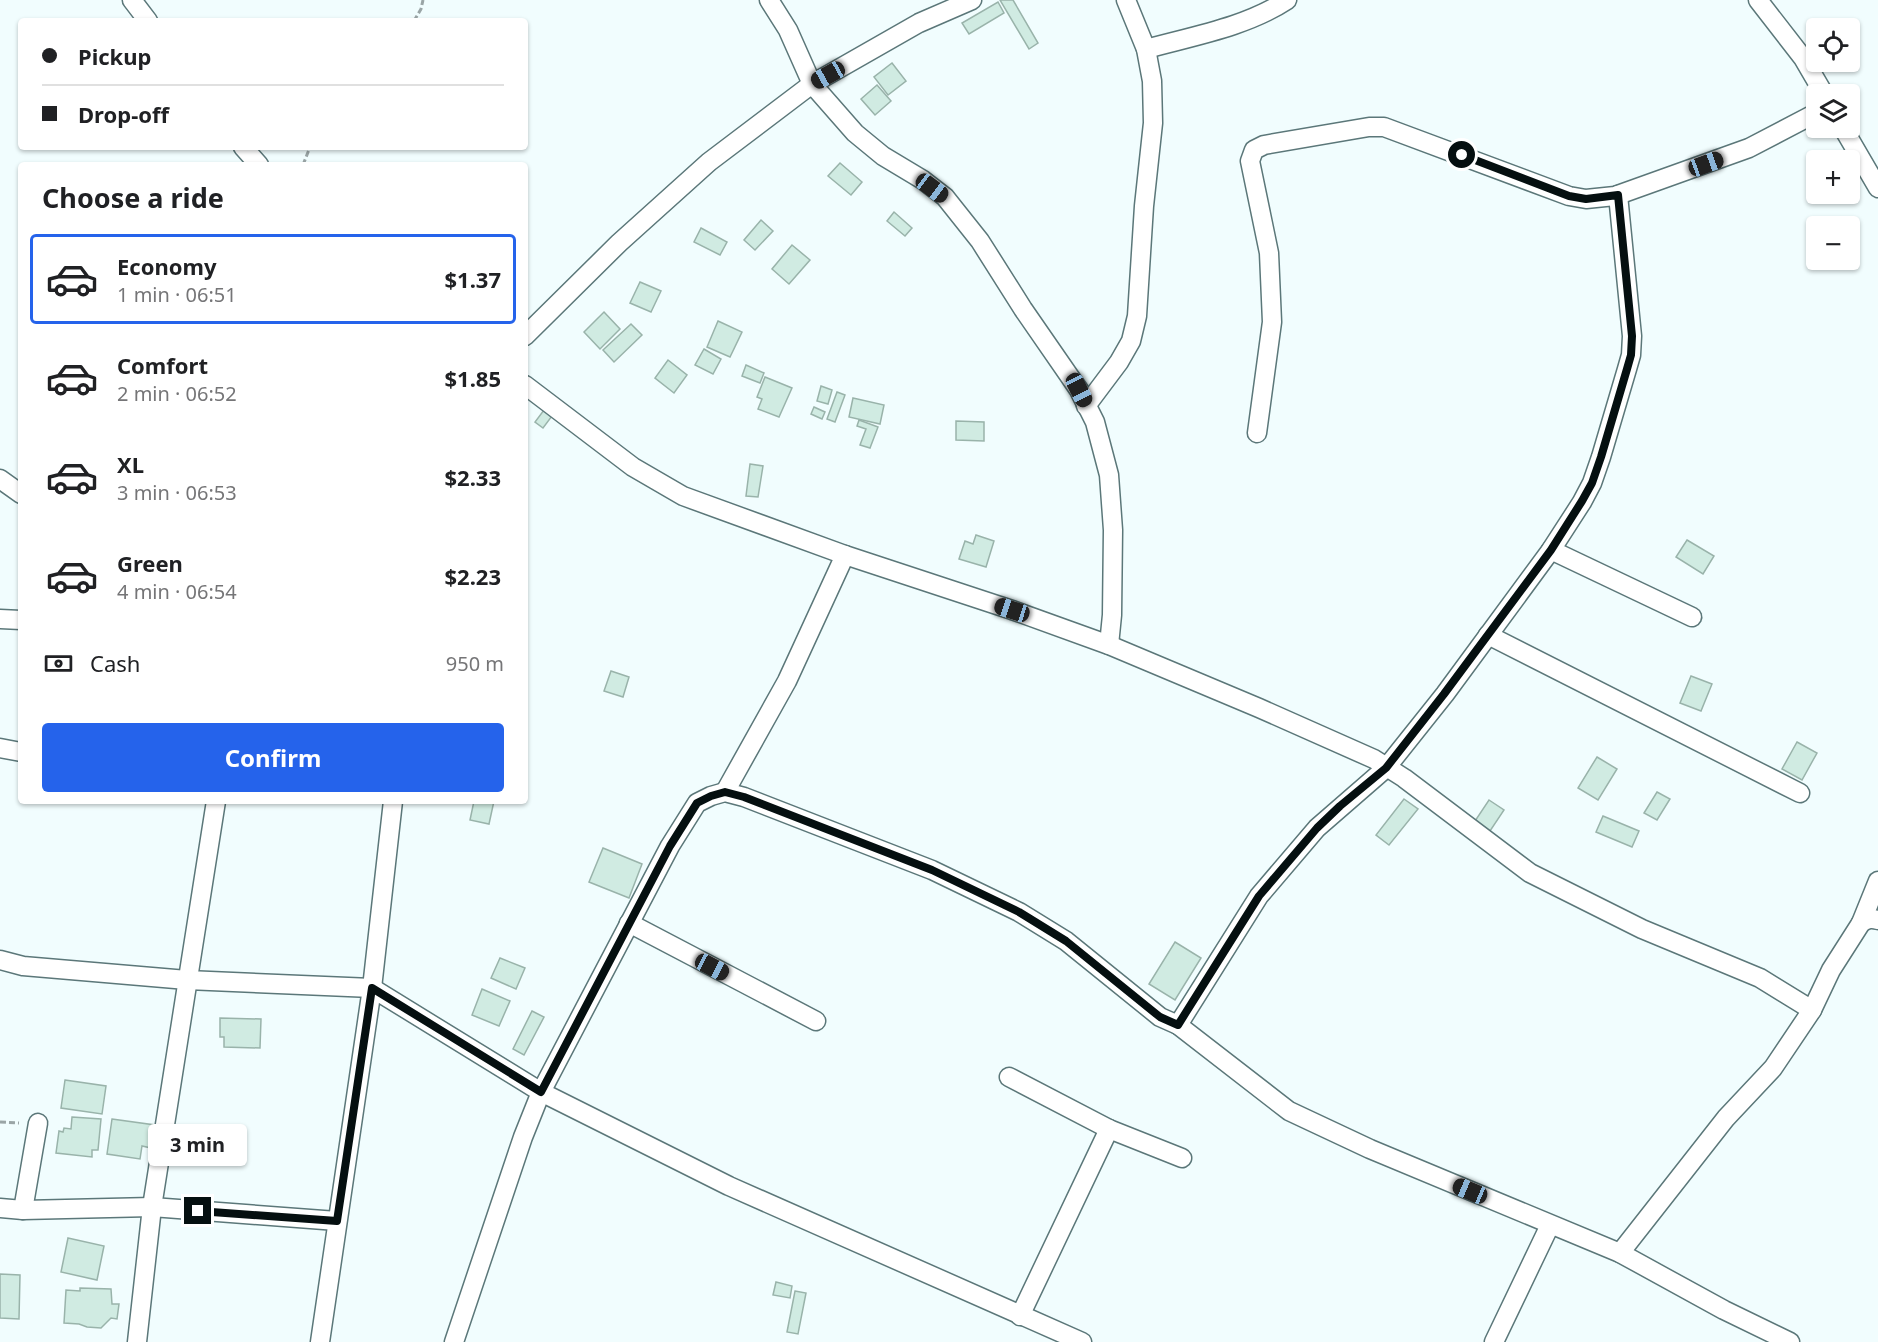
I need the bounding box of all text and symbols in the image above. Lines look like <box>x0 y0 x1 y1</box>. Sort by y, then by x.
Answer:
map controls <box>1806 18 1860 270</box>
button: locate <box>1806 18 1860 72</box>
text: Pickup <box>78 41 151 71</box>
car <box>808 58 848 92</box>
button: layers <box>1806 84 1860 138</box>
text: Drop-off <box>78 99 169 129</box>
route start <box>1448 141 1475 168</box>
car <box>1686 149 1726 179</box>
button: + <box>1806 150 1860 204</box>
car <box>912 170 952 206</box>
text: Choose a ride <box>42 179 224 216</box>
button: − <box>1806 216 1860 270</box>
text: Economy <box>117 251 216 281</box>
icon: car <box>45 252 99 306</box>
text: $1.37 <box>444 264 501 294</box>
text: 1 min · 06:51 <box>117 281 237 308</box>
text: Comfort <box>117 350 208 380</box>
icon: car <box>45 351 99 405</box>
text: $1.85 <box>444 363 501 393</box>
car <box>1063 370 1095 410</box>
text: 2 min · 06:52 <box>117 380 237 407</box>
text: XL <box>117 449 144 479</box>
icon: car <box>45 450 99 504</box>
text: $2.33 <box>444 462 501 492</box>
text: 3 min · 06:53 <box>117 479 237 506</box>
text: Green <box>117 548 183 578</box>
icon: car <box>45 549 99 603</box>
text: $2.23 <box>444 561 501 591</box>
text: 4 min · 06:54 <box>117 578 237 605</box>
car <box>992 596 1032 624</box>
icon: cash <box>42 647 75 680</box>
text: Cash <box>90 648 140 678</box>
text: 950 m <box>446 650 504 677</box>
button: Confirm <box>42 723 504 792</box>
car <box>692 951 732 983</box>
callout: 3 min <box>148 1124 248 1166</box>
text: 3 min <box>170 1131 225 1158</box>
car <box>1450 1176 1490 1206</box>
route end <box>184 1197 211 1224</box>

